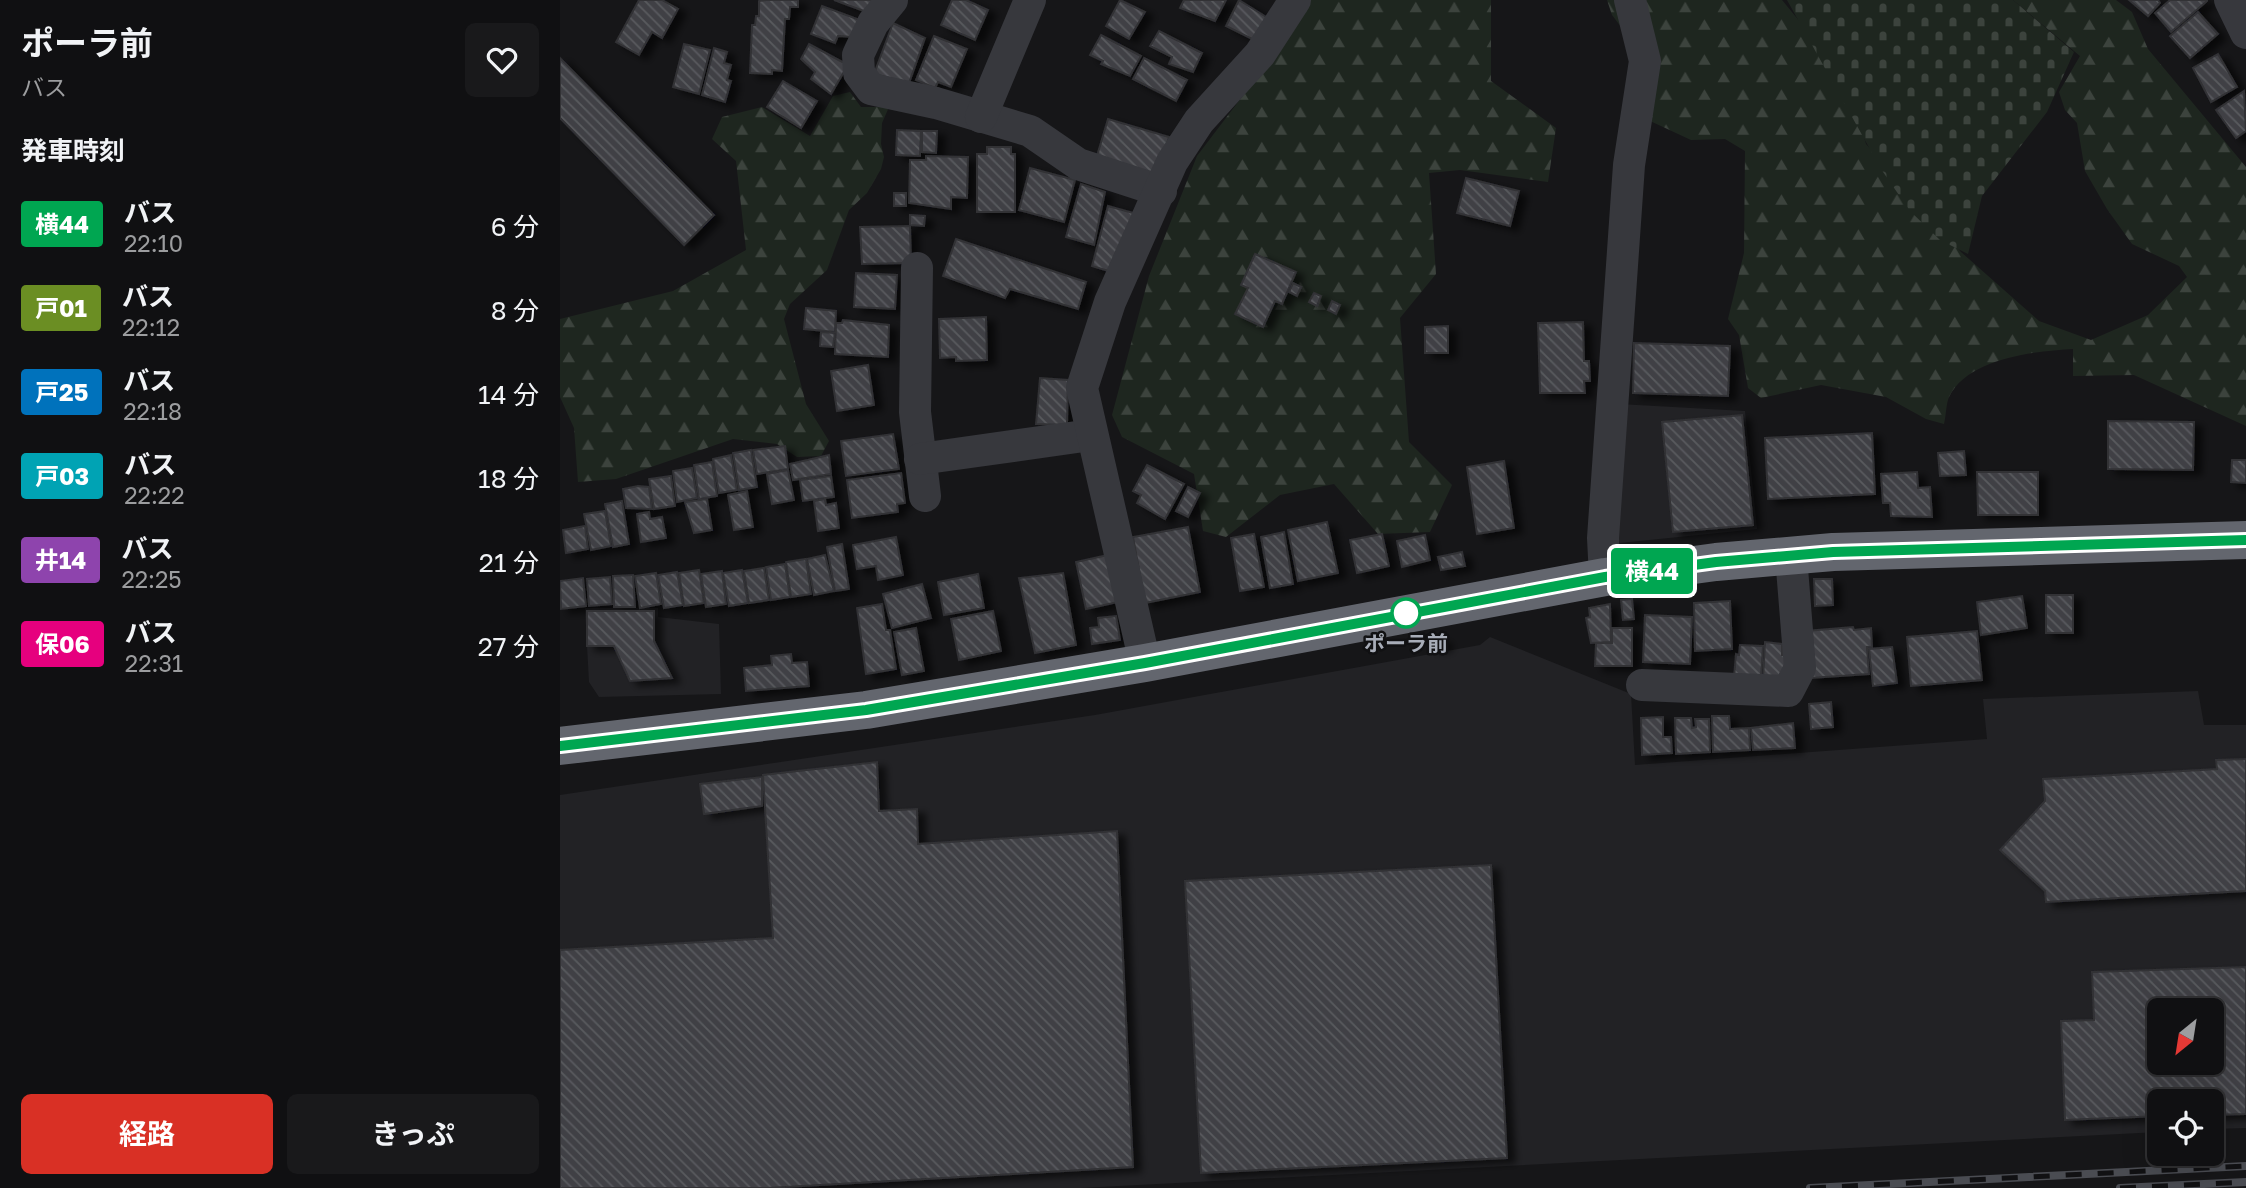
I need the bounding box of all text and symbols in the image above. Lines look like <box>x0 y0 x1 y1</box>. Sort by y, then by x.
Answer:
text: ポーラ前 <box>21 23 153 62</box>
button: heart <box>465 23 539 97</box>
text: バス <box>21 73 67 101</box>
text: 発車時刻 <box>21 135 125 166</box>
text: バス <box>124 197 176 228</box>
text: 横44 <box>35 209 89 238</box>
text: 6 分 <box>491 211 539 242</box>
text: 22:10 <box>124 229 183 257</box>
text: バス <box>122 281 174 312</box>
text: 戸01 <box>35 293 87 322</box>
text: 8 分 <box>491 295 539 326</box>
text: 22:12 <box>122 313 180 341</box>
text: バス <box>123 365 175 396</box>
text: 戸25 <box>35 377 88 406</box>
text: 14 分 <box>478 379 539 410</box>
text: 22:18 <box>123 397 182 425</box>
text: バス <box>124 449 176 480</box>
text: 戸03 <box>35 461 89 490</box>
text: 18 分 <box>478 463 539 494</box>
text: 22:22 <box>124 481 185 509</box>
text: バス <box>121 533 173 564</box>
text: 井14 <box>35 545 86 574</box>
text: 21 分 <box>479 547 539 578</box>
line badge: 横44 <box>1612 548 1692 594</box>
text: 横44 <box>1625 556 1679 585</box>
text: 22:25 <box>121 565 182 593</box>
marker: ポーラ前 <box>1391 598 1421 628</box>
text: バス <box>125 617 177 648</box>
text: 保06 <box>35 629 90 658</box>
place label: ポーラ前 <box>1364 630 1448 656</box>
text: 27 分 <box>478 631 539 662</box>
text: 22:31 <box>125 649 183 677</box>
north arrow <box>2147 998 2224 1074</box>
map controls <box>2147 998 2224 1166</box>
button: locate <box>2147 1089 2224 1166</box>
button: 経路 <box>21 1094 273 1174</box>
button: きっぷ <box>287 1094 539 1174</box>

